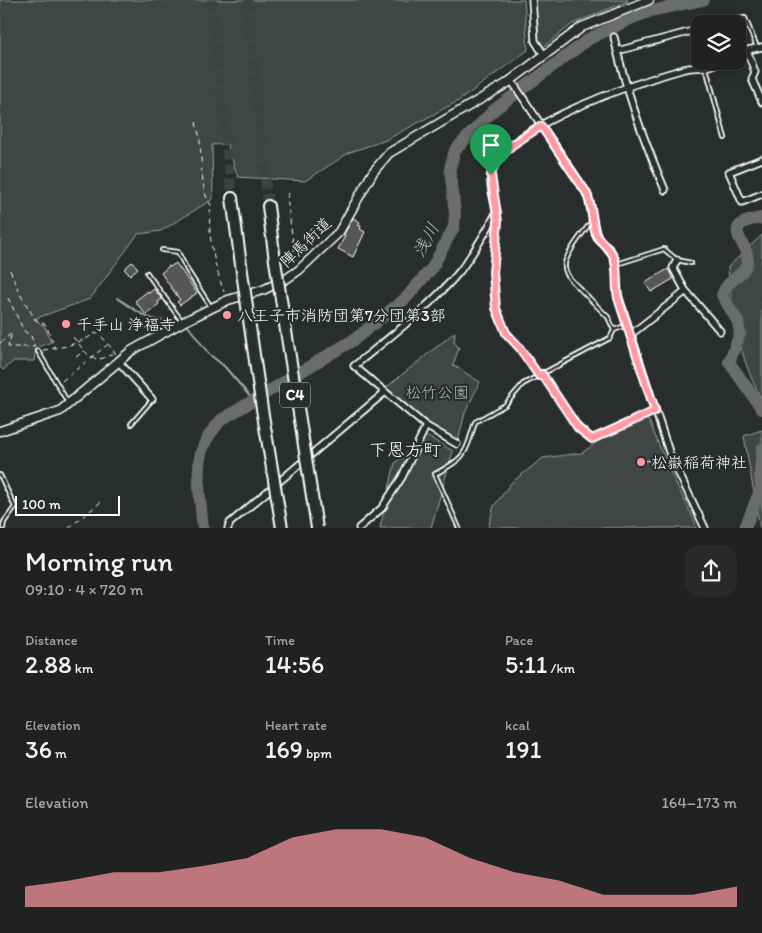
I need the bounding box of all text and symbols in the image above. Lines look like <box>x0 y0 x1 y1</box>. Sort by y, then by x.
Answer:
map controls <box>691 15 746 70</box>
button: layers <box>691 15 746 70</box>
pin <box>470 124 512 175</box>
icon: arrive <box>477 131 505 159</box>
street label: 陣馬街道 <box>276 213 335 271</box>
water label: 浅川 <box>408 219 444 261</box>
place label: 八王子市消防団第7分団第3部 <box>237 306 446 325</box>
marker: 八王子市消防団第7分団第3部 <box>221 309 233 321</box>
place label: 千手山 浄福寺 <box>76 315 176 334</box>
marker: 千手山 浄福寺 <box>60 318 72 330</box>
road number: C4 <box>280 382 310 408</box>
park label: 松竹公園 <box>405 383 469 402</box>
district label: 下恩方町 <box>369 439 441 461</box>
place label: 松嶽稲荷神社 <box>651 453 747 472</box>
marker: 松嶽稲荷神社 <box>635 456 647 468</box>
scale bar <box>15 493 120 516</box>
text: 100 m <box>22 496 61 513</box>
text: Morning run <box>25 544 173 578</box>
button: share <box>685 545 737 597</box>
text: 09:10 · 4 × 720 m <box>25 580 143 599</box>
text: Distance <box>25 632 77 649</box>
text: Time <box>265 632 295 649</box>
text: Pace <box>505 632 533 649</box>
text: 2.88 <box>25 649 72 679</box>
text: 14:56 <box>265 649 324 679</box>
text: 5:11 <box>505 649 547 679</box>
text: km <box>72 660 93 677</box>
text: /km <box>547 660 575 677</box>
text: Elevation <box>25 717 81 734</box>
text: Heart rate <box>265 717 327 734</box>
text: kcal <box>505 717 530 734</box>
text: 36 <box>25 734 52 764</box>
text: 169 <box>265 734 303 764</box>
text: 191 <box>505 734 541 764</box>
text: m <box>52 745 67 762</box>
text: bpm <box>303 745 332 762</box>
text: Elevation <box>25 793 89 812</box>
text: 164–173 m <box>661 793 737 812</box>

